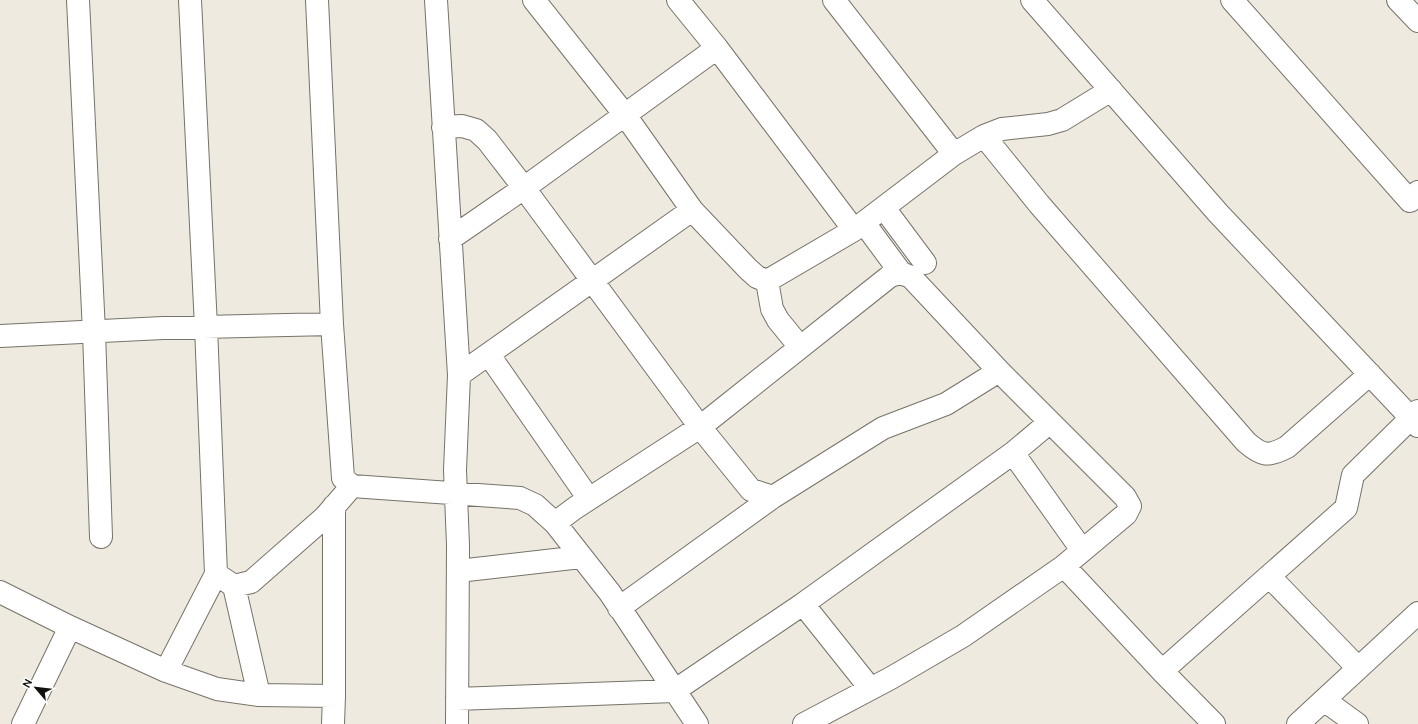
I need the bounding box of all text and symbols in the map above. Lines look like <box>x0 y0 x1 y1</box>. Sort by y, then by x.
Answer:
north arrow <box>16 668 56 708</box>
text: N <box>20 677 34 690</box>

